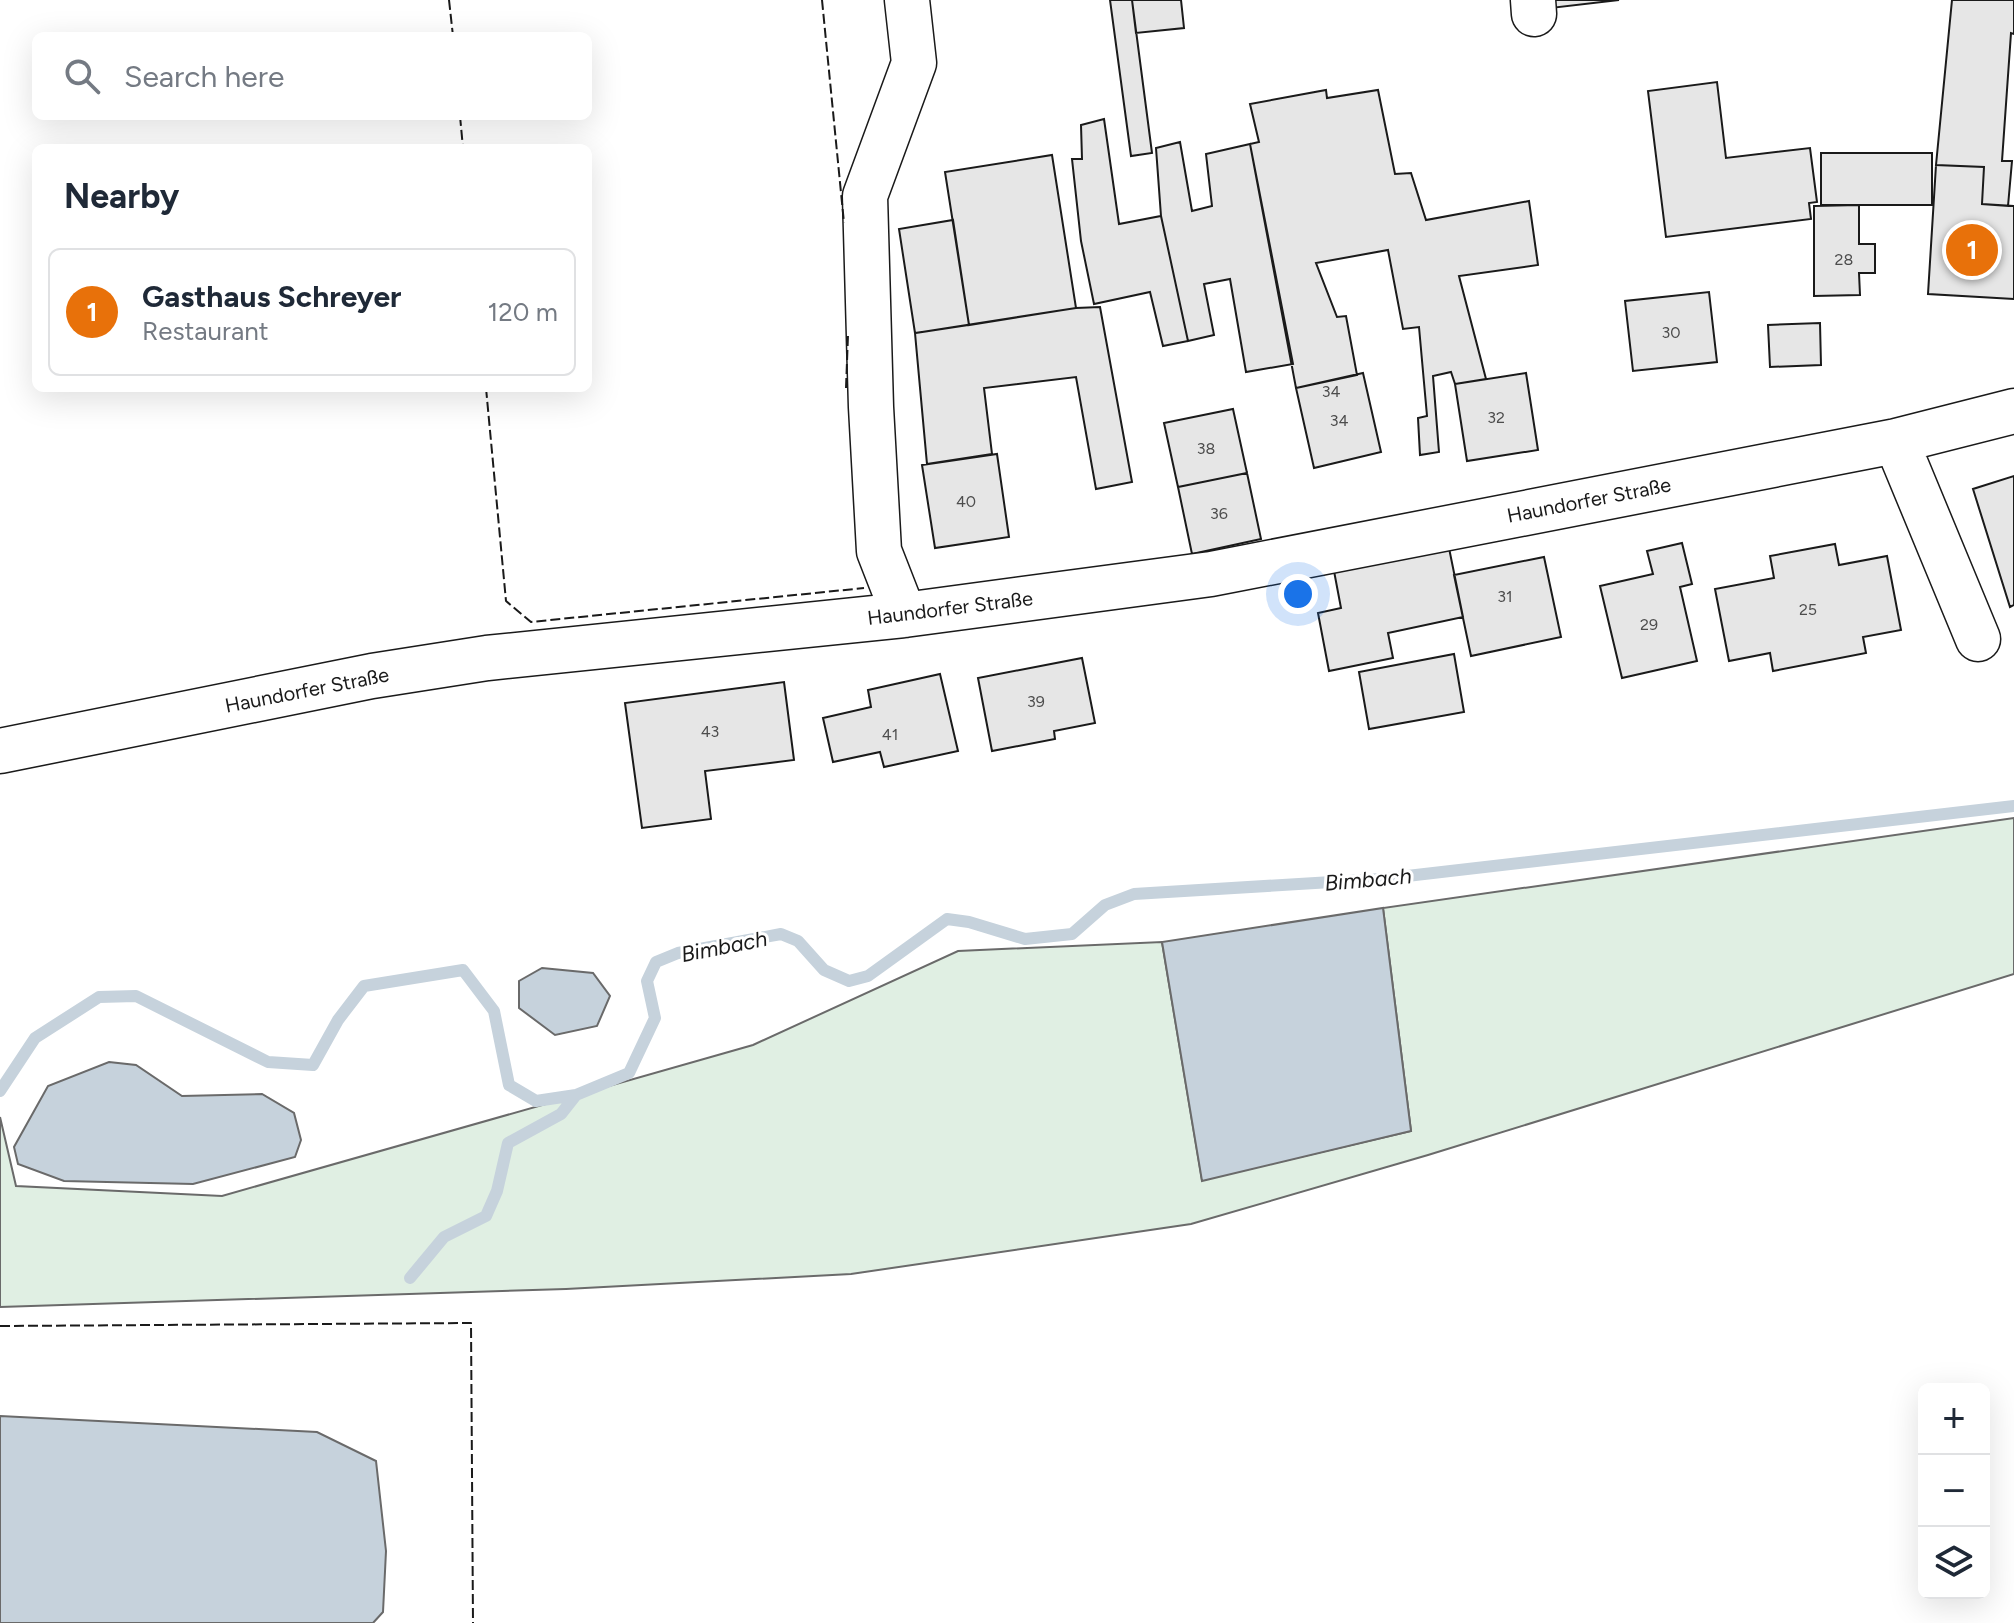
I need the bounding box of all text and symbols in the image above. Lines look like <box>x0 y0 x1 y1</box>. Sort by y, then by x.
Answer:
search box <box>32 32 592 120</box>
icon: search <box>60 54 104 98</box>
text: Search here <box>124 58 284 95</box>
text: Nearby <box>64 176 179 217</box>
pin: 1 <box>1946 220 1998 280</box>
house number: 28 <box>1835 250 1853 269</box>
text: Gasthaus Schreyer <box>142 278 401 315</box>
text: 1 <box>87 296 97 328</box>
text: 120 m <box>488 296 558 328</box>
text: Restaurant <box>142 315 269 347</box>
house number: 30 <box>1662 323 1680 342</box>
house number: 34 <box>1322 382 1340 401</box>
house number: 32 <box>1487 408 1505 427</box>
house number: 34 <box>1330 411 1348 430</box>
house number: 38 <box>1197 439 1215 458</box>
street label: Haundorfer Straße <box>1505 472 1673 528</box>
house number: 40 <box>956 492 976 511</box>
house number: 36 <box>1210 504 1228 523</box>
your location <box>1278 574 1318 614</box>
street label: Haundorfer Straße <box>866 586 1034 630</box>
house number: 31 <box>1497 587 1513 606</box>
house number: 25 <box>1799 600 1817 619</box>
house number: 29 <box>1640 615 1658 634</box>
street label: Haundorfer Straße <box>223 662 391 718</box>
house number: 39 <box>1027 692 1045 711</box>
house number: 43 <box>701 722 719 741</box>
house number: 41 <box>882 725 898 744</box>
water label: Bimbach <box>1323 862 1413 897</box>
water label: Bimbach <box>679 925 770 968</box>
map controls <box>1918 1383 1990 1599</box>
button: + <box>1918 1383 1990 1455</box>
button: − <box>1918 1455 1990 1527</box>
button: layers <box>1918 1527 1990 1599</box>

